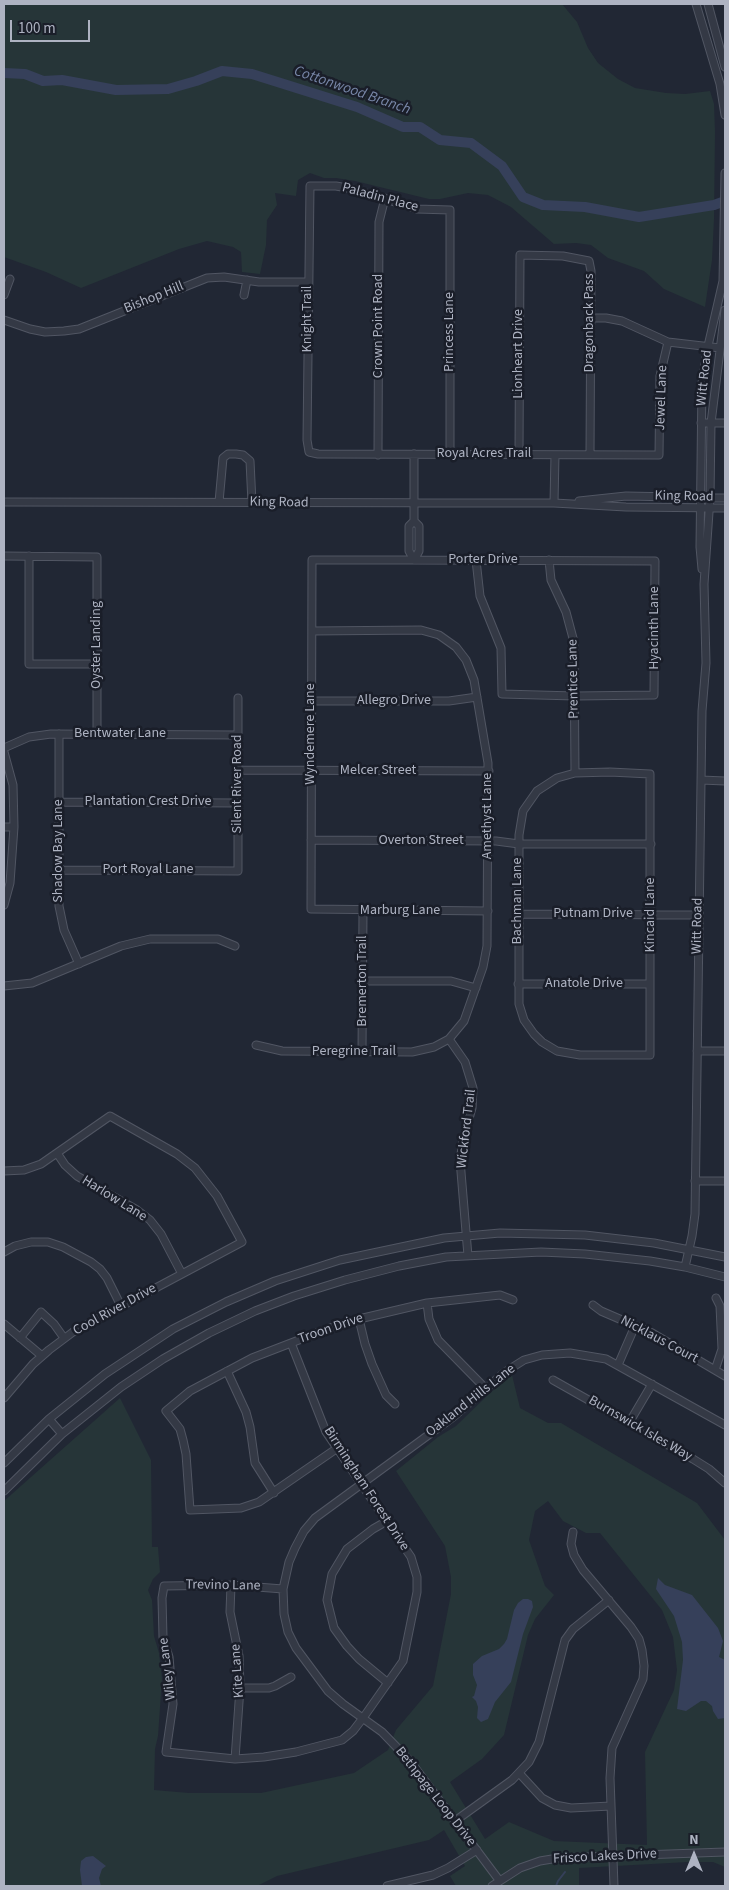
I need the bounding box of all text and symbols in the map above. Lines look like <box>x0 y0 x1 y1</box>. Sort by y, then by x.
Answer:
scale bar <box>12 10 92 42</box>
text: 100 m <box>18 18 56 39</box>
water label: Cottonwood Branch <box>291 63 413 119</box>
street label: Paladin Place <box>340 180 420 216</box>
street label: Dragonback Pass <box>582 273 598 373</box>
street label: Crown Point Road <box>371 274 387 378</box>
street label: Bishop Hill <box>122 278 186 318</box>
street label: Knight Trail <box>300 286 316 352</box>
street label: Princess Lane <box>442 292 458 372</box>
street label: Lionheart Drive <box>511 309 527 399</box>
street label: Witt Road <box>694 349 716 407</box>
street label: Jewel Lane <box>652 365 672 431</box>
street label: Royal Acres Trail <box>437 446 531 462</box>
street label: King Road <box>654 488 714 506</box>
street label: King Road <box>249 494 309 512</box>
street label: Porter Drive <box>448 552 518 568</box>
street label: Hyacinth Lane <box>647 586 663 670</box>
street label: Oyster Landing <box>89 601 105 689</box>
street label: Prentice Lane <box>565 639 583 719</box>
street label: Wyndemere Lane <box>303 683 319 785</box>
street label: Allegro Drive <box>357 693 431 709</box>
street label: Bentwater Lane <box>74 726 166 742</box>
street label: Silent River Road <box>230 734 246 834</box>
street label: Melcer Street <box>340 763 416 779</box>
street label: Amethyst Lane <box>480 773 496 859</box>
street label: Plantation Crest Drive <box>85 794 211 810</box>
street label: Shadow Bay Lane <box>51 799 67 903</box>
street label: Overton Street <box>378 833 464 849</box>
street label: Bachman Lane <box>510 858 526 944</box>
street label: Port Royal Lane <box>102 862 194 878</box>
street label: Kincaid Lane <box>643 878 659 952</box>
street label: Witt Road <box>689 898 707 954</box>
street label: Marburg Lane <box>360 903 440 919</box>
street label: Putnam Drive <box>553 906 633 922</box>
street label: Bremerton Trail <box>355 935 371 1027</box>
street label: Anatole Drive <box>545 976 623 992</box>
street label: Peregrine Trail <box>312 1044 396 1060</box>
street label: Wickford Trail <box>454 1088 480 1170</box>
street label: Harlow Lane <box>78 1172 150 1226</box>
street label: Cool River Drive <box>71 1280 159 1340</box>
street label: Troon Drive <box>296 1310 366 1348</box>
street label: Nicklaus Court <box>617 1313 701 1367</box>
street label: Oakland Hills Lane <box>423 1361 519 1441</box>
street label: Burnswick Isles Way <box>585 1392 695 1466</box>
street label: Birmingham Forest Drive <box>320 1424 412 1554</box>
street label: Trevino Lane <box>185 1577 261 1595</box>
street label: Wiley Lane <box>156 1637 180 1701</box>
street label: Kite Lane <box>228 1643 248 1699</box>
street label: Bethpage Loop Drive <box>391 1744 479 1850</box>
north arrow <box>669 1830 719 1880</box>
text: N <box>689 1830 699 1850</box>
street label: Frisco Lakes Drive <box>553 1846 657 1868</box>

